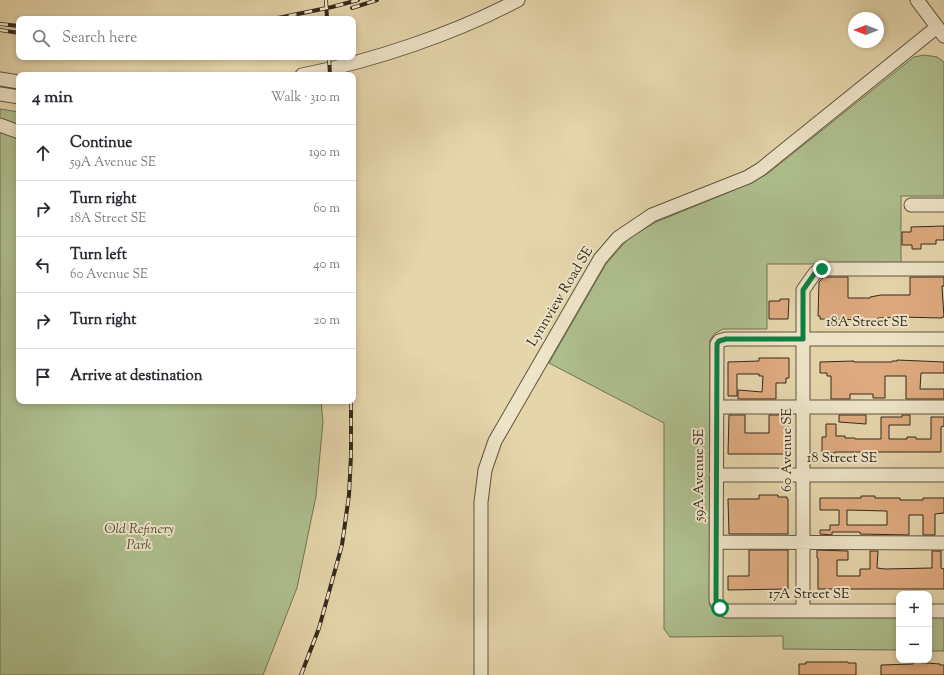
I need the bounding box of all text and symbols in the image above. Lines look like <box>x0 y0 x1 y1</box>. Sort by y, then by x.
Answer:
north arrow <box>848 12 884 48</box>
search box <box>16 16 356 60</box>
icon: search <box>30 27 52 49</box>
text: Search here <box>62 28 137 49</box>
text: 4 min <box>32 86 73 110</box>
text: Walk · 310 m <box>271 89 340 107</box>
text: Continue <box>70 133 132 154</box>
icon: ahead <box>32 142 54 164</box>
text: 190 m <box>309 144 340 162</box>
text: 59A Avenue SE <box>70 154 156 172</box>
text: Turn right <box>70 189 136 210</box>
icon: right <box>32 198 54 220</box>
text: 60 m <box>313 200 340 218</box>
text: 18A Street SE <box>70 210 146 228</box>
street label: Lynnview Road SE <box>523 243 599 351</box>
text: Turn left <box>70 245 127 266</box>
icon: left <box>32 254 54 276</box>
text: 40 m <box>313 256 340 274</box>
route end <box>813 260 831 278</box>
text: 60 Avenue SE <box>70 266 148 284</box>
icon: right <box>32 310 54 332</box>
text: Turn right <box>70 310 136 331</box>
text: 20 m <box>314 312 340 330</box>
street label: 18A Street SE <box>826 313 908 333</box>
icon: arrive <box>32 366 54 388</box>
text: Arrive at destination <box>70 366 203 387</box>
street label: 60 Avenue SE <box>778 408 798 492</box>
street label: 59A Avenue SE <box>690 428 710 522</box>
street label: 18 Street SE <box>807 449 878 469</box>
park label: Old Refinery Park <box>104 520 174 556</box>
street label: 17A Street SE <box>768 585 850 605</box>
map controls <box>896 591 932 663</box>
button: + <box>896 591 932 627</box>
route start <box>711 599 729 617</box>
button: − <box>896 627 932 663</box>

